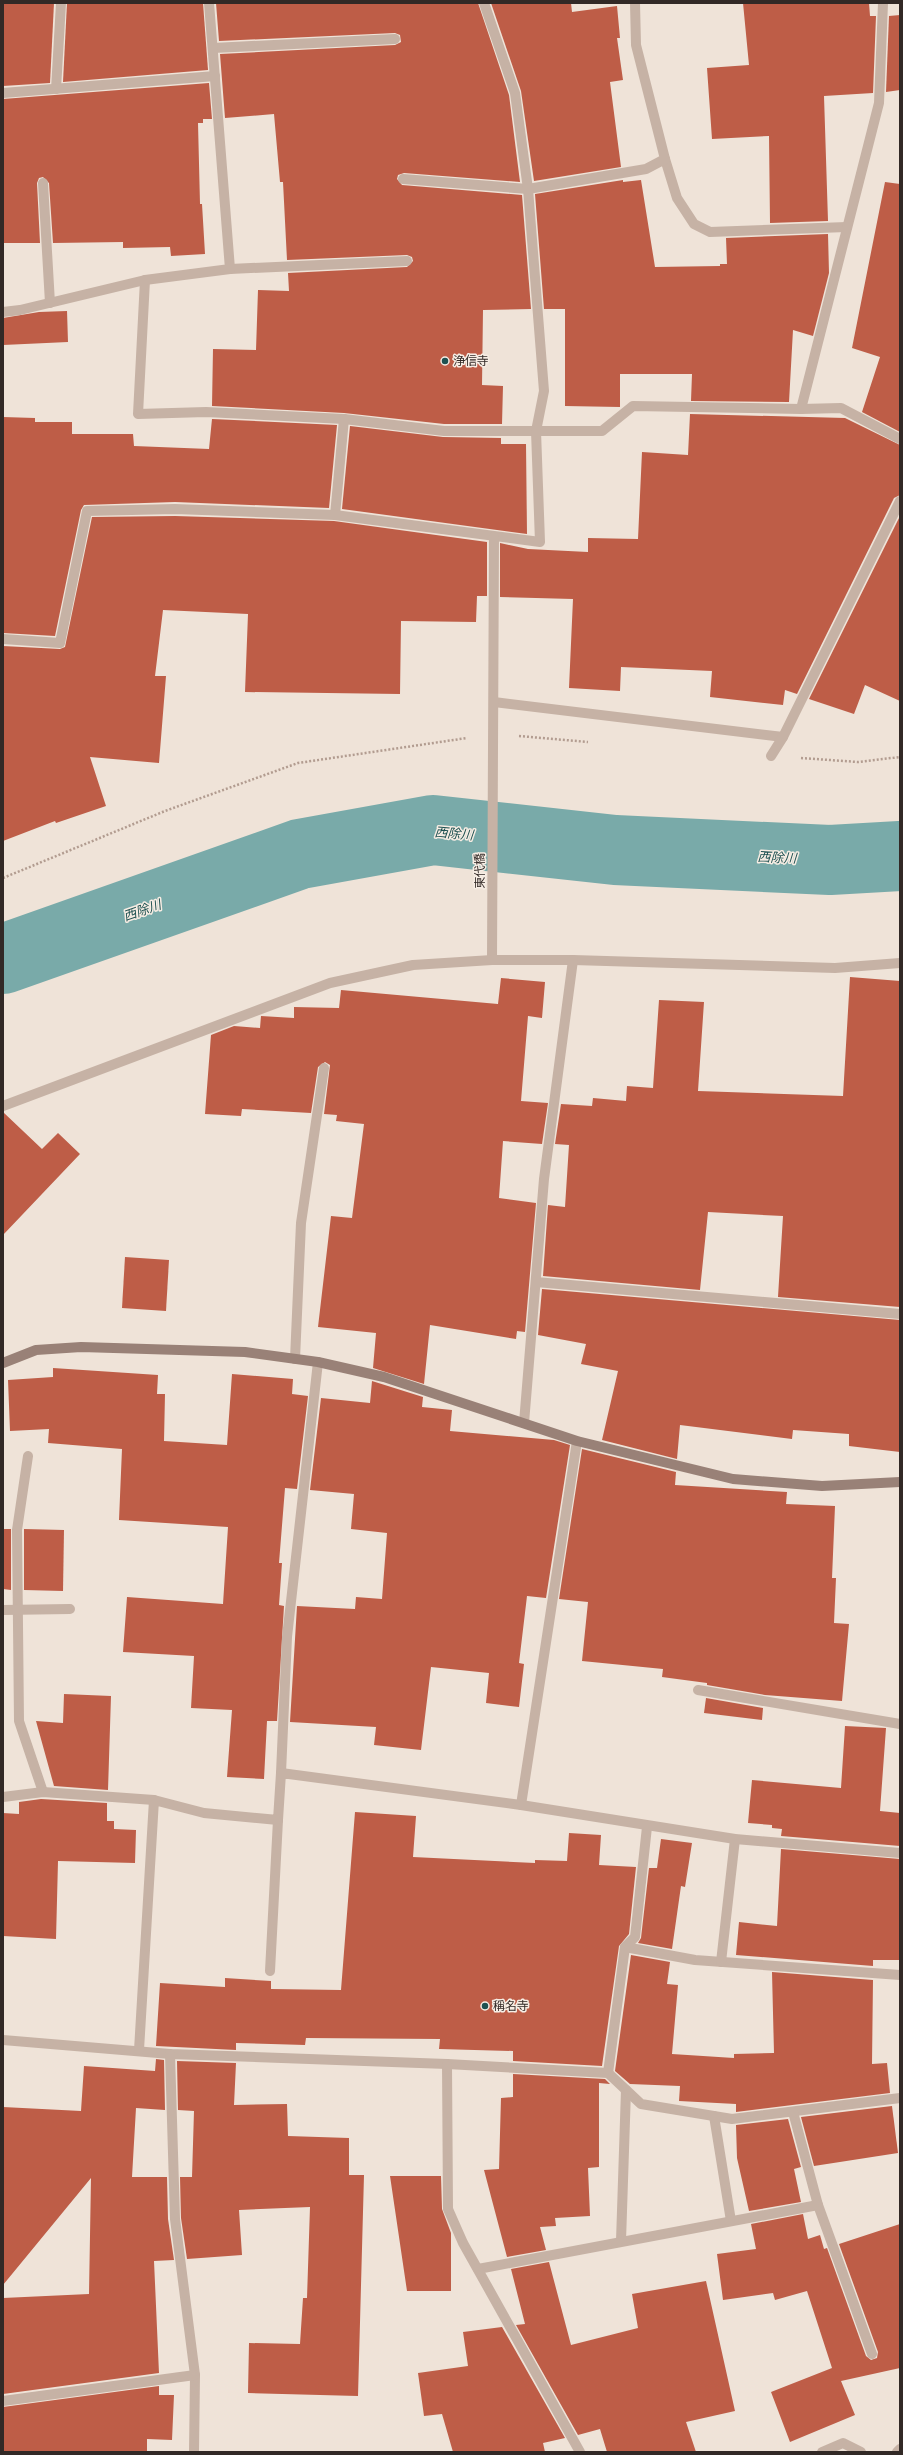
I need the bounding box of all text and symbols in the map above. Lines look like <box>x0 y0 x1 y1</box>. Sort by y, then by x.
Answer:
place label: 浄信寺 <box>453 354 489 368</box>
marker: 浄信寺 <box>440 356 450 366</box>
water label: 西除川 <box>434 824 476 843</box>
water label: 西除川 <box>757 849 799 866</box>
street label: 東代橋 <box>473 853 487 889</box>
water label: 西除川 <box>121 896 165 924</box>
place label: 稱名寺 <box>493 1999 529 2013</box>
marker: 稱名寺 <box>480 2001 490 2011</box>

